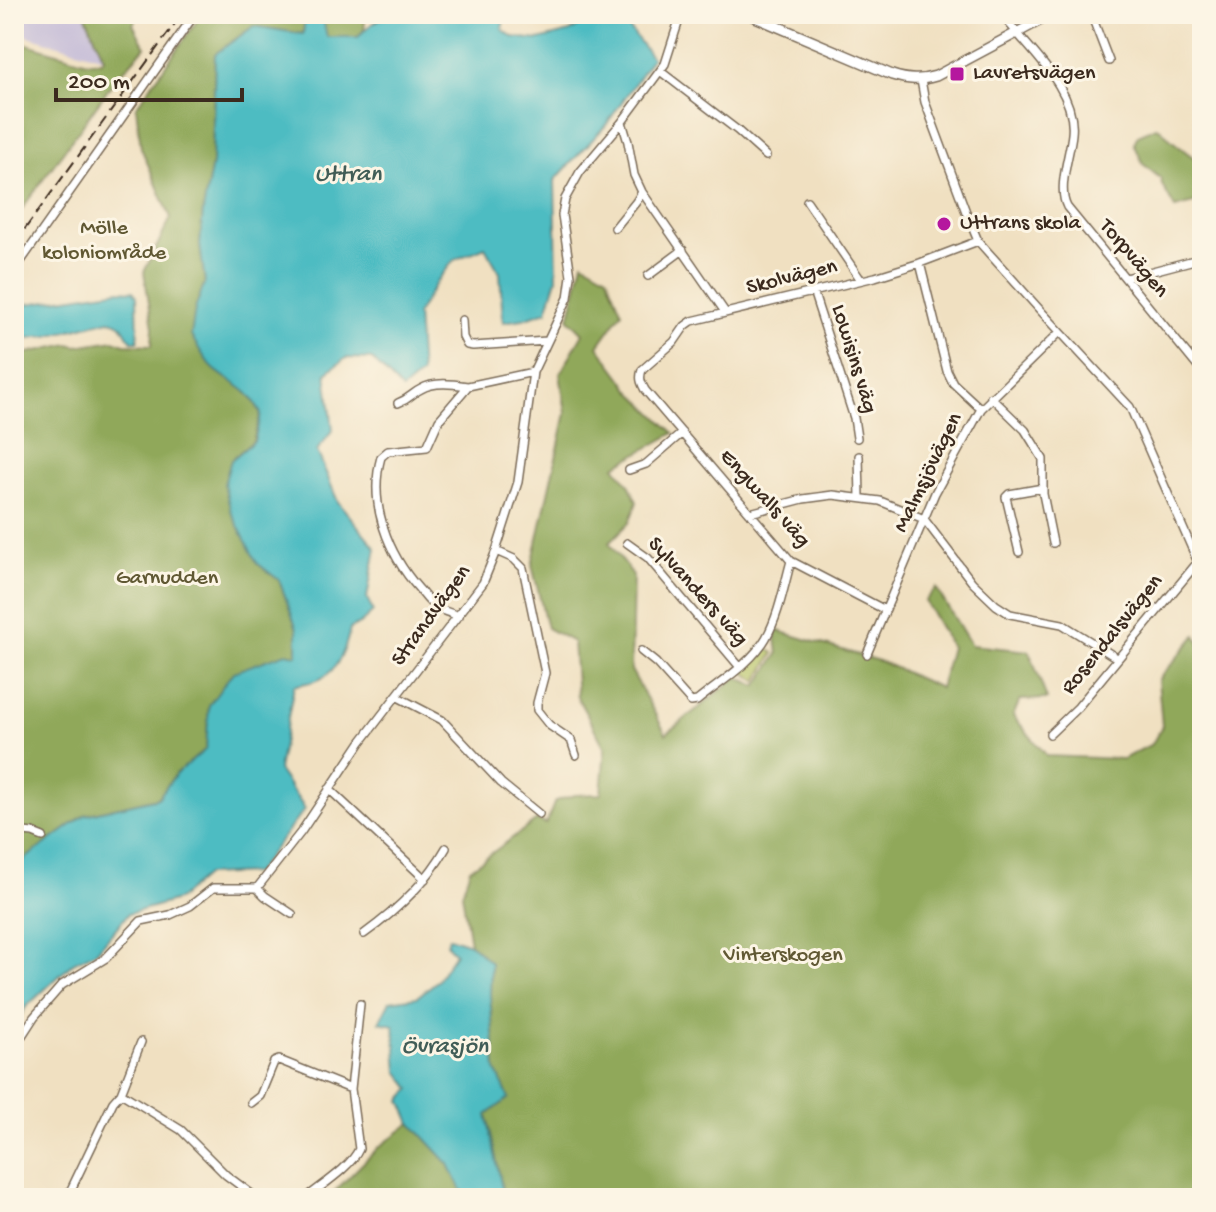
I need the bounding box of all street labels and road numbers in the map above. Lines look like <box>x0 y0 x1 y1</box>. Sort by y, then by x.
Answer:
street label: Torpvägen <box>1091 213 1174 304</box>
street label: Skolvägen <box>744 254 841 302</box>
street label: Lowisins väg <box>824 301 882 417</box>
street label: Malmsjövägen <box>889 408 969 537</box>
street label: Engwalls väg <box>713 444 815 554</box>
street label: Sylvanders väg <box>641 532 753 652</box>
street label: Strandvägen <box>387 560 478 672</box>
street label: Rosendalsvägen <box>1057 569 1170 700</box>

